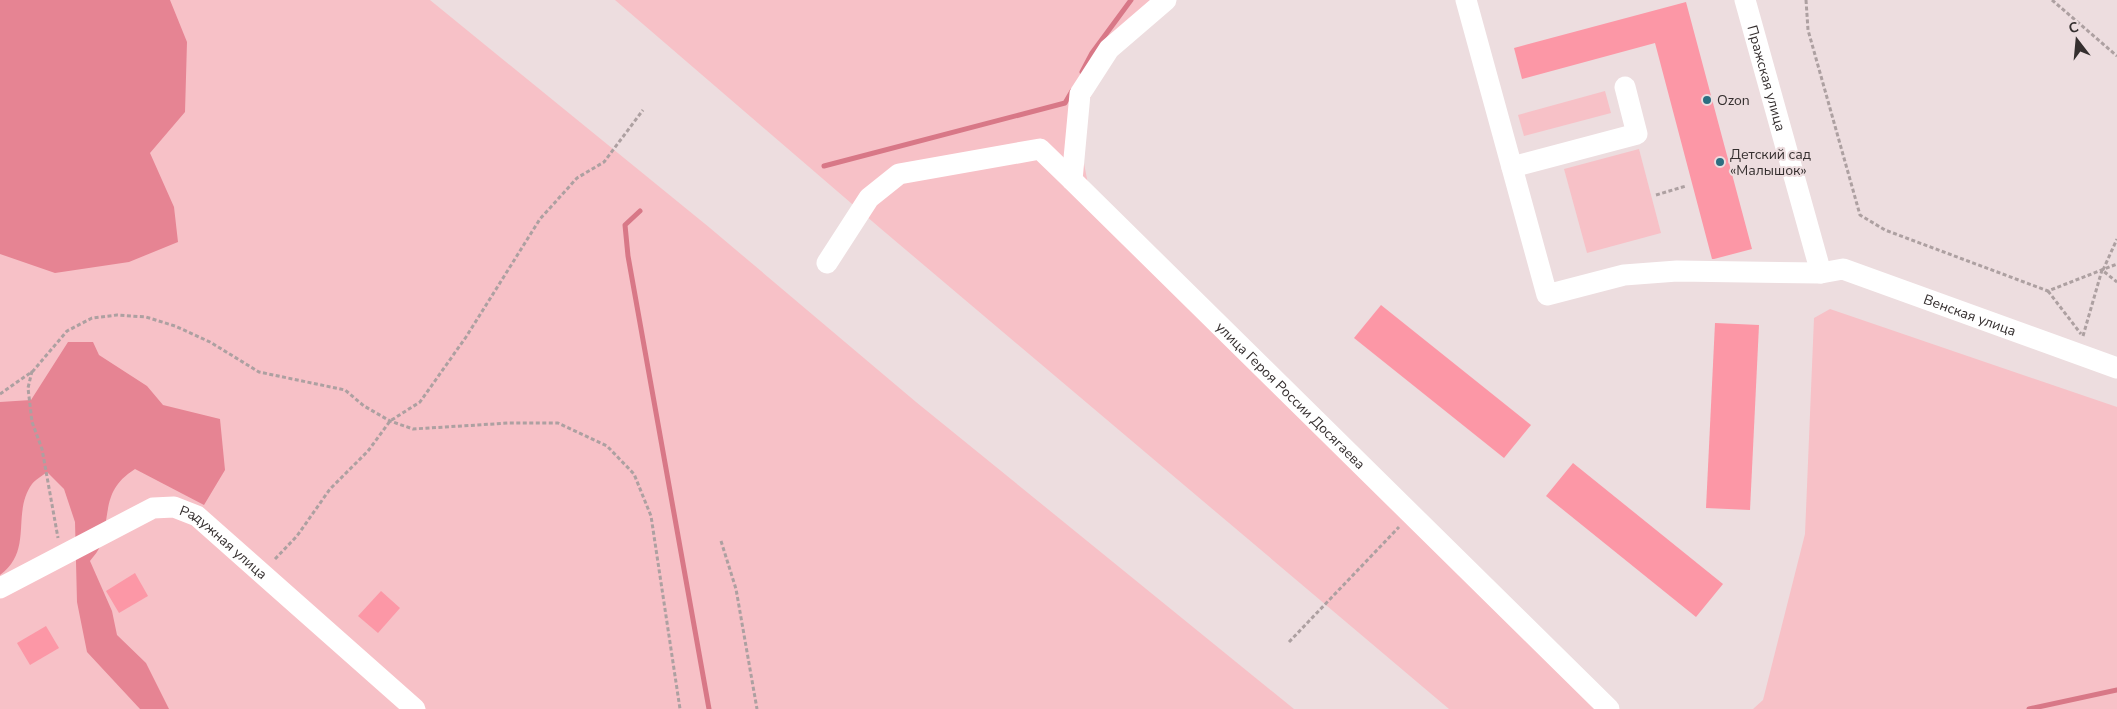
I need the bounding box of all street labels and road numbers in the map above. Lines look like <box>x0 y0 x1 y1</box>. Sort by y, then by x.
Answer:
street label: Пражская улица <box>1743 23 1791 133</box>
street label: Венская улица <box>1921 289 2019 340</box>
street label: улица Героя России Досягаева <box>1212 317 1370 473</box>
street label: Радужная улица <box>177 501 271 583</box>

